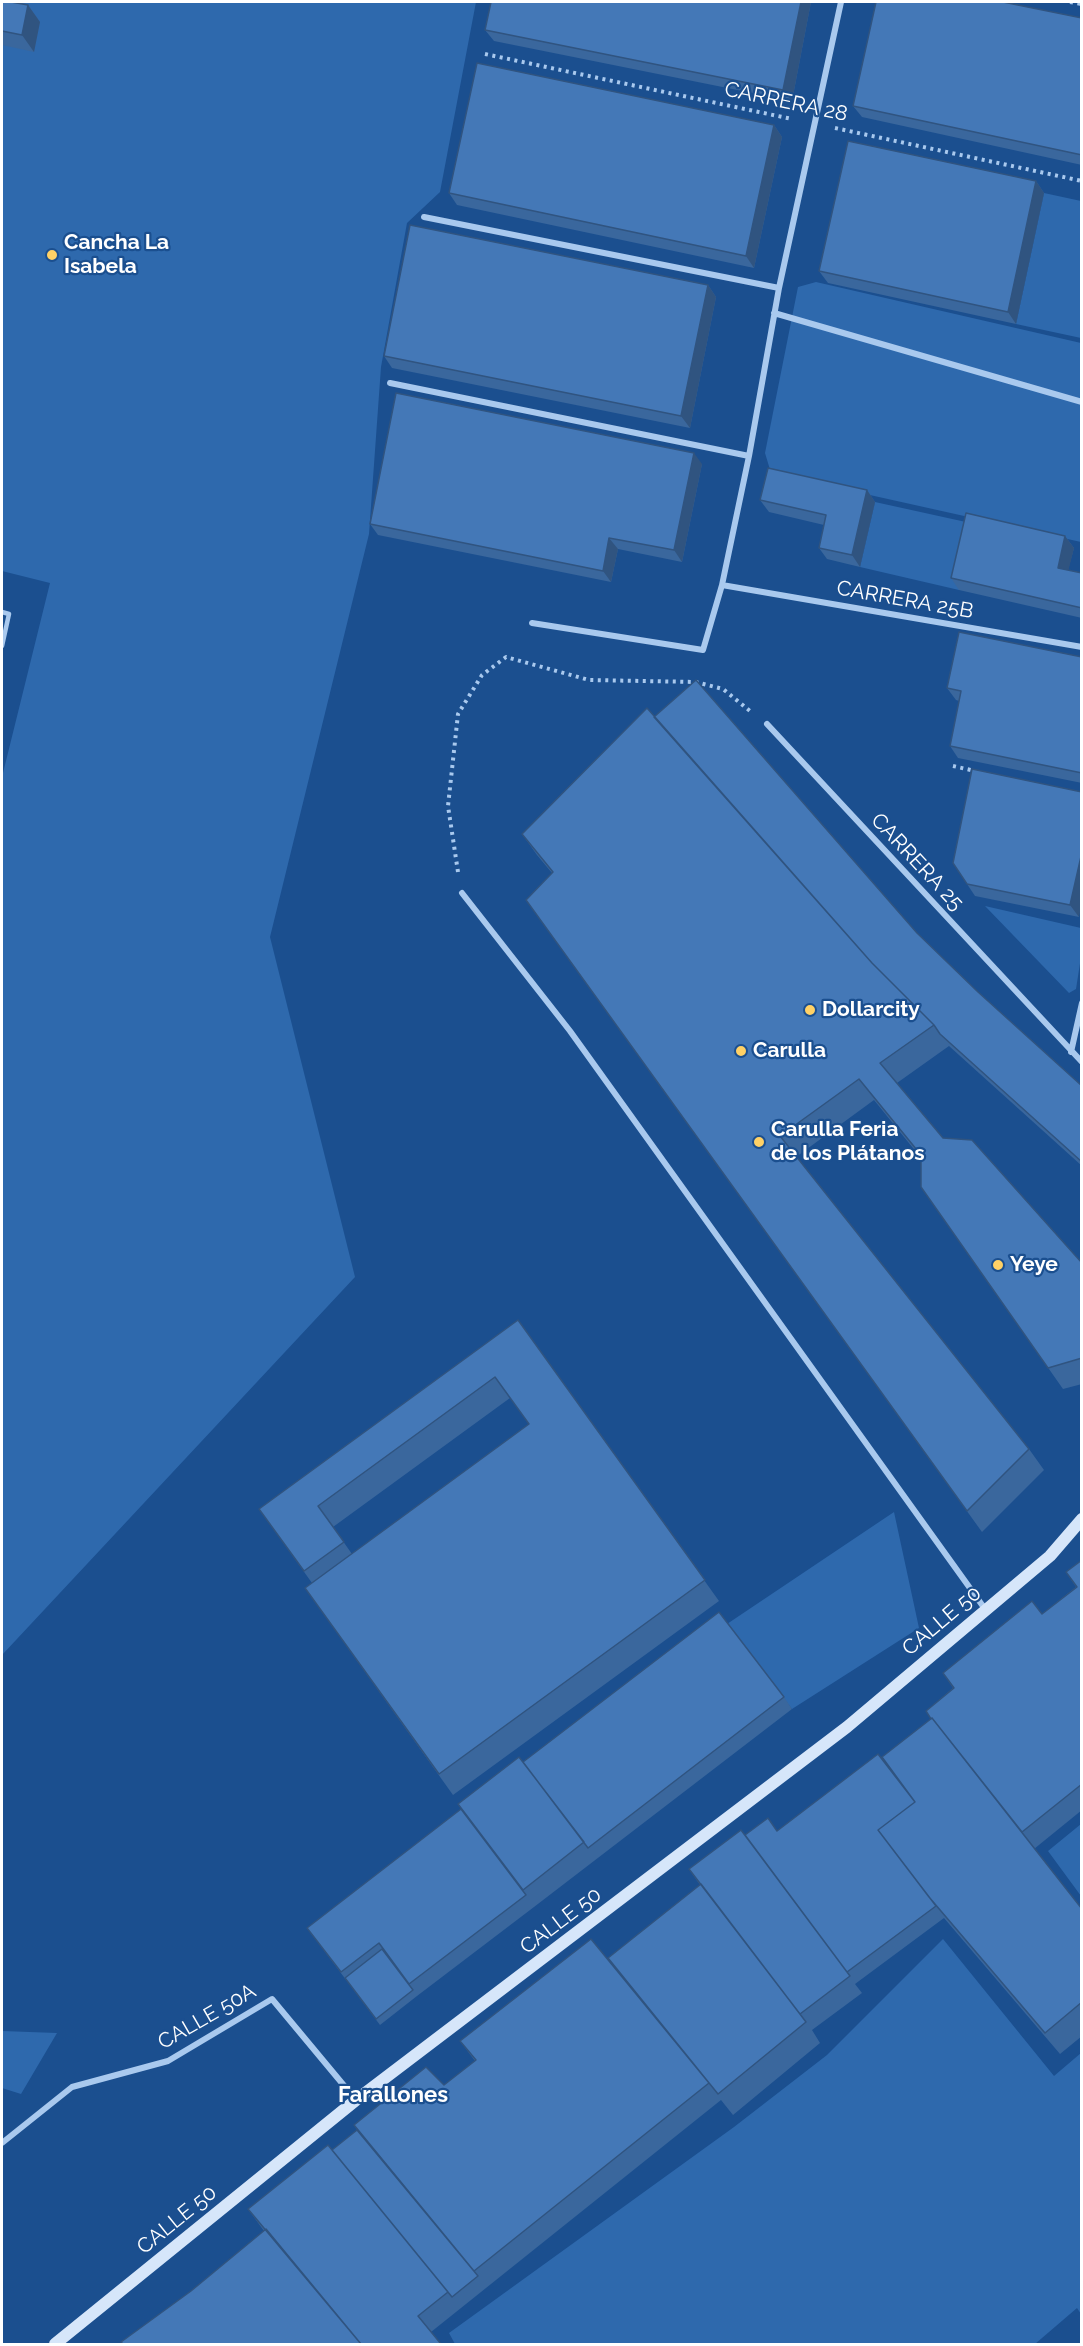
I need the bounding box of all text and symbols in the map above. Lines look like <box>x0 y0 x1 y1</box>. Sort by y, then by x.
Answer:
street label: CARRERA 28 <box>722 77 850 127</box>
place label: Cancha La Isabela <box>64 230 169 280</box>
marker: Cancha La Isabela <box>45 248 59 262</box>
street label: CARRERA 25B <box>835 576 975 624</box>
street label: CARRERA 25 <box>865 808 969 916</box>
place label: Dollarcity <box>822 997 920 1023</box>
marker: Dollarcity <box>803 1003 817 1017</box>
place label: Carulla <box>753 1038 826 1064</box>
marker: Carulla <box>734 1044 748 1058</box>
place label: Carulla Feria de los Plátanos <box>771 1117 925 1167</box>
marker: Carulla Feria de los Plátanos <box>752 1135 766 1149</box>
place label: Yeye <box>1010 1252 1058 1278</box>
marker: Yeye <box>991 1258 1005 1272</box>
street label: CALLE 50 <box>897 1581 987 1661</box>
street label: CALLE 50 <box>515 1882 607 1960</box>
street label: CALLE 50A <box>153 1979 261 2055</box>
district label: Farallones <box>338 2082 448 2108</box>
street label: CALLE 50 <box>132 2180 222 2260</box>

